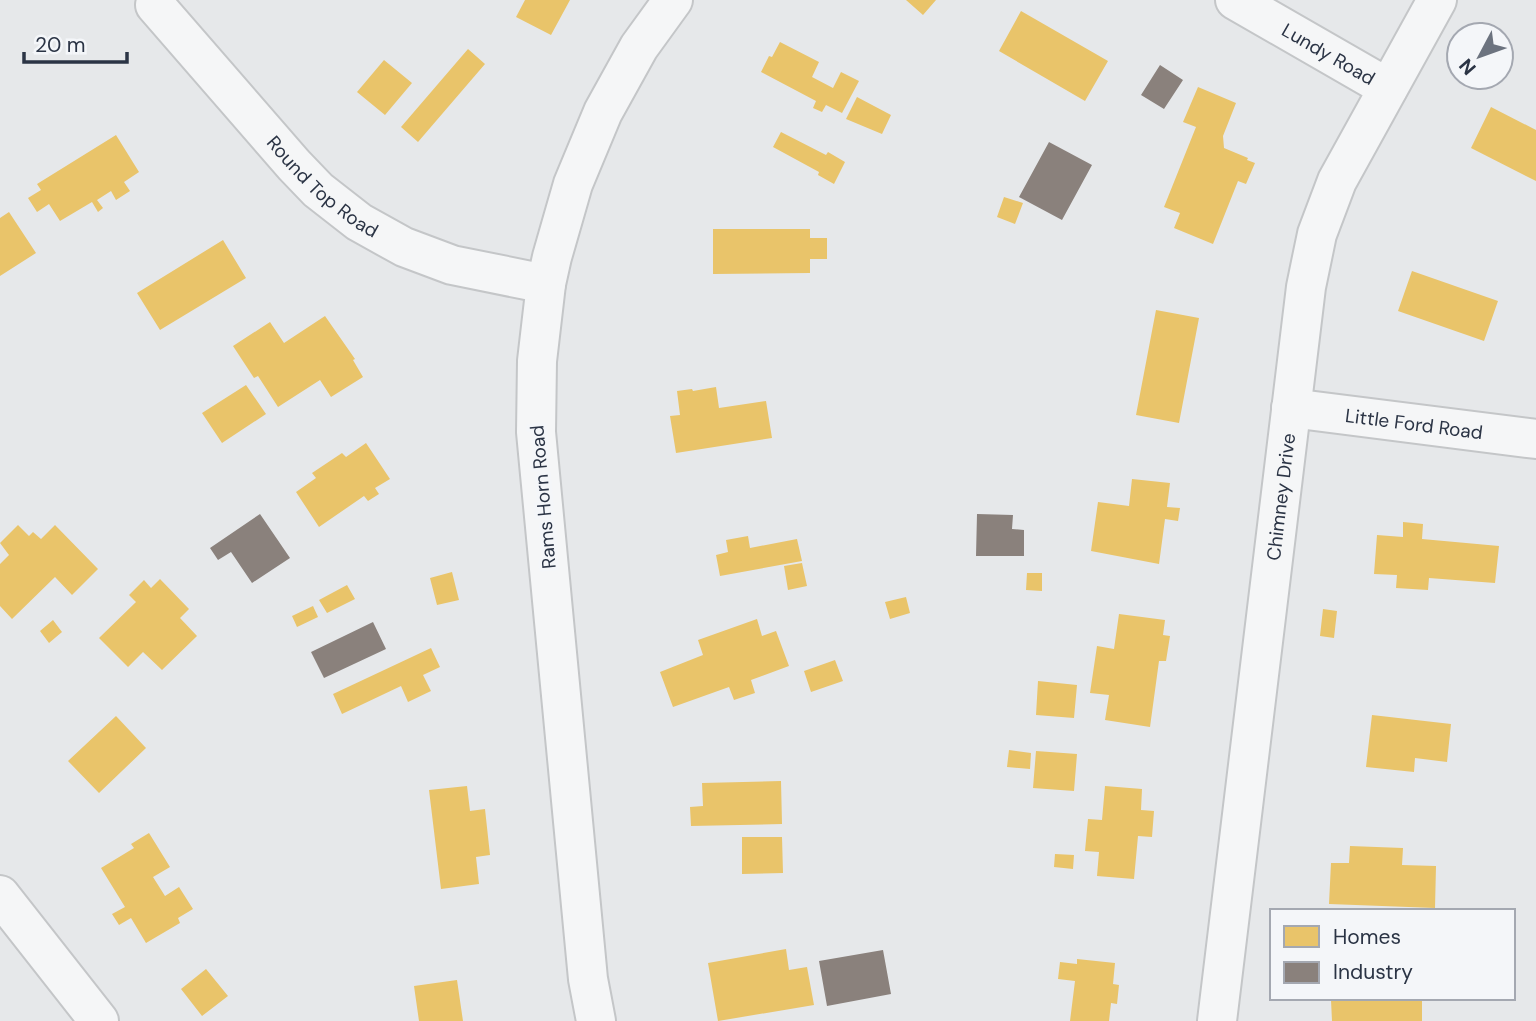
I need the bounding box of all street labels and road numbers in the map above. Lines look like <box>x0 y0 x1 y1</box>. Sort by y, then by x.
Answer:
street label: Lundy Road <box>1277 17 1380 91</box>
street label: Round Top Road <box>262 130 383 243</box>
street label: Little Ford Road <box>1344 402 1484 445</box>
street label: Rams Horn Road <box>524 424 562 570</box>
street label: Chimney Drive <box>1260 432 1301 562</box>

